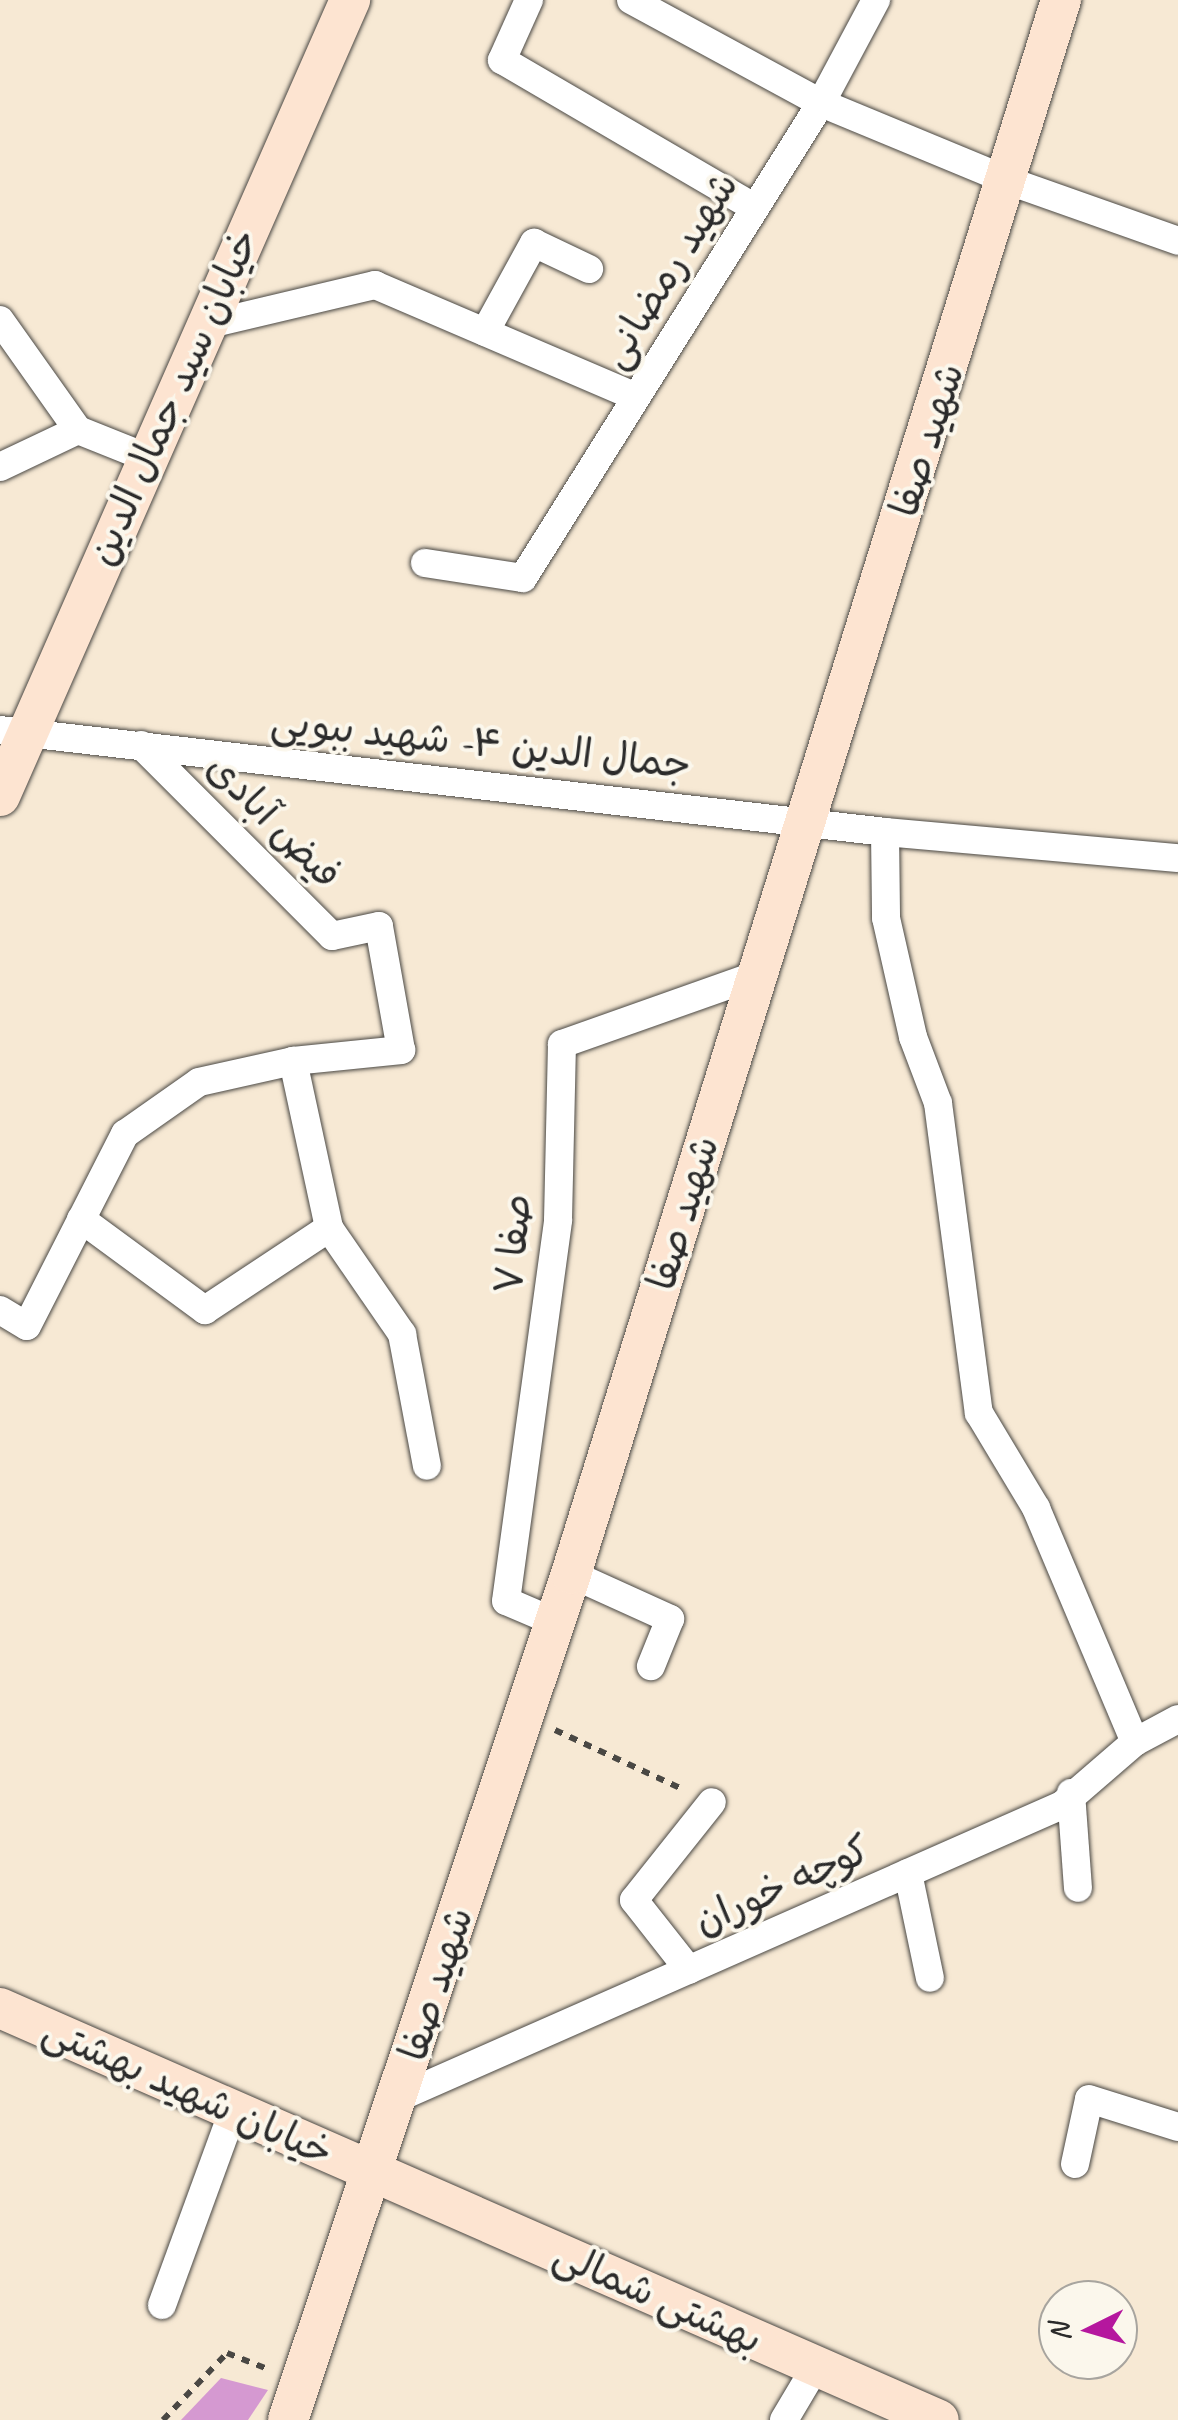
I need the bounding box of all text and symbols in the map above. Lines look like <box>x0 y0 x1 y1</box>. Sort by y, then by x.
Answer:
street label: شهید رمضانی <box>590 163 748 377</box>
street label: خیابان سید جمال الدین <box>77 221 269 573</box>
street label: شهید صفا <box>880 357 974 523</box>
street label: جمال الدین ۴- شهید ببویی <box>269 697 693 789</box>
street label: فیض آبادی <box>197 744 351 898</box>
street label: شهید صفا <box>637 1130 729 1296</box>
street label: صفا ۷ <box>485 1192 541 1296</box>
street label: کوچه خوران <box>687 1825 877 1945</box>
street label: شهید صفا <box>389 1901 483 2067</box>
street label: خیابان شهید بهشتی <box>36 2006 340 2176</box>
street label: بهشتی شمالی <box>546 2230 770 2364</box>
north arrow <box>1038 2280 1138 2380</box>
text: N <box>1041 2322 1078 2343</box>

